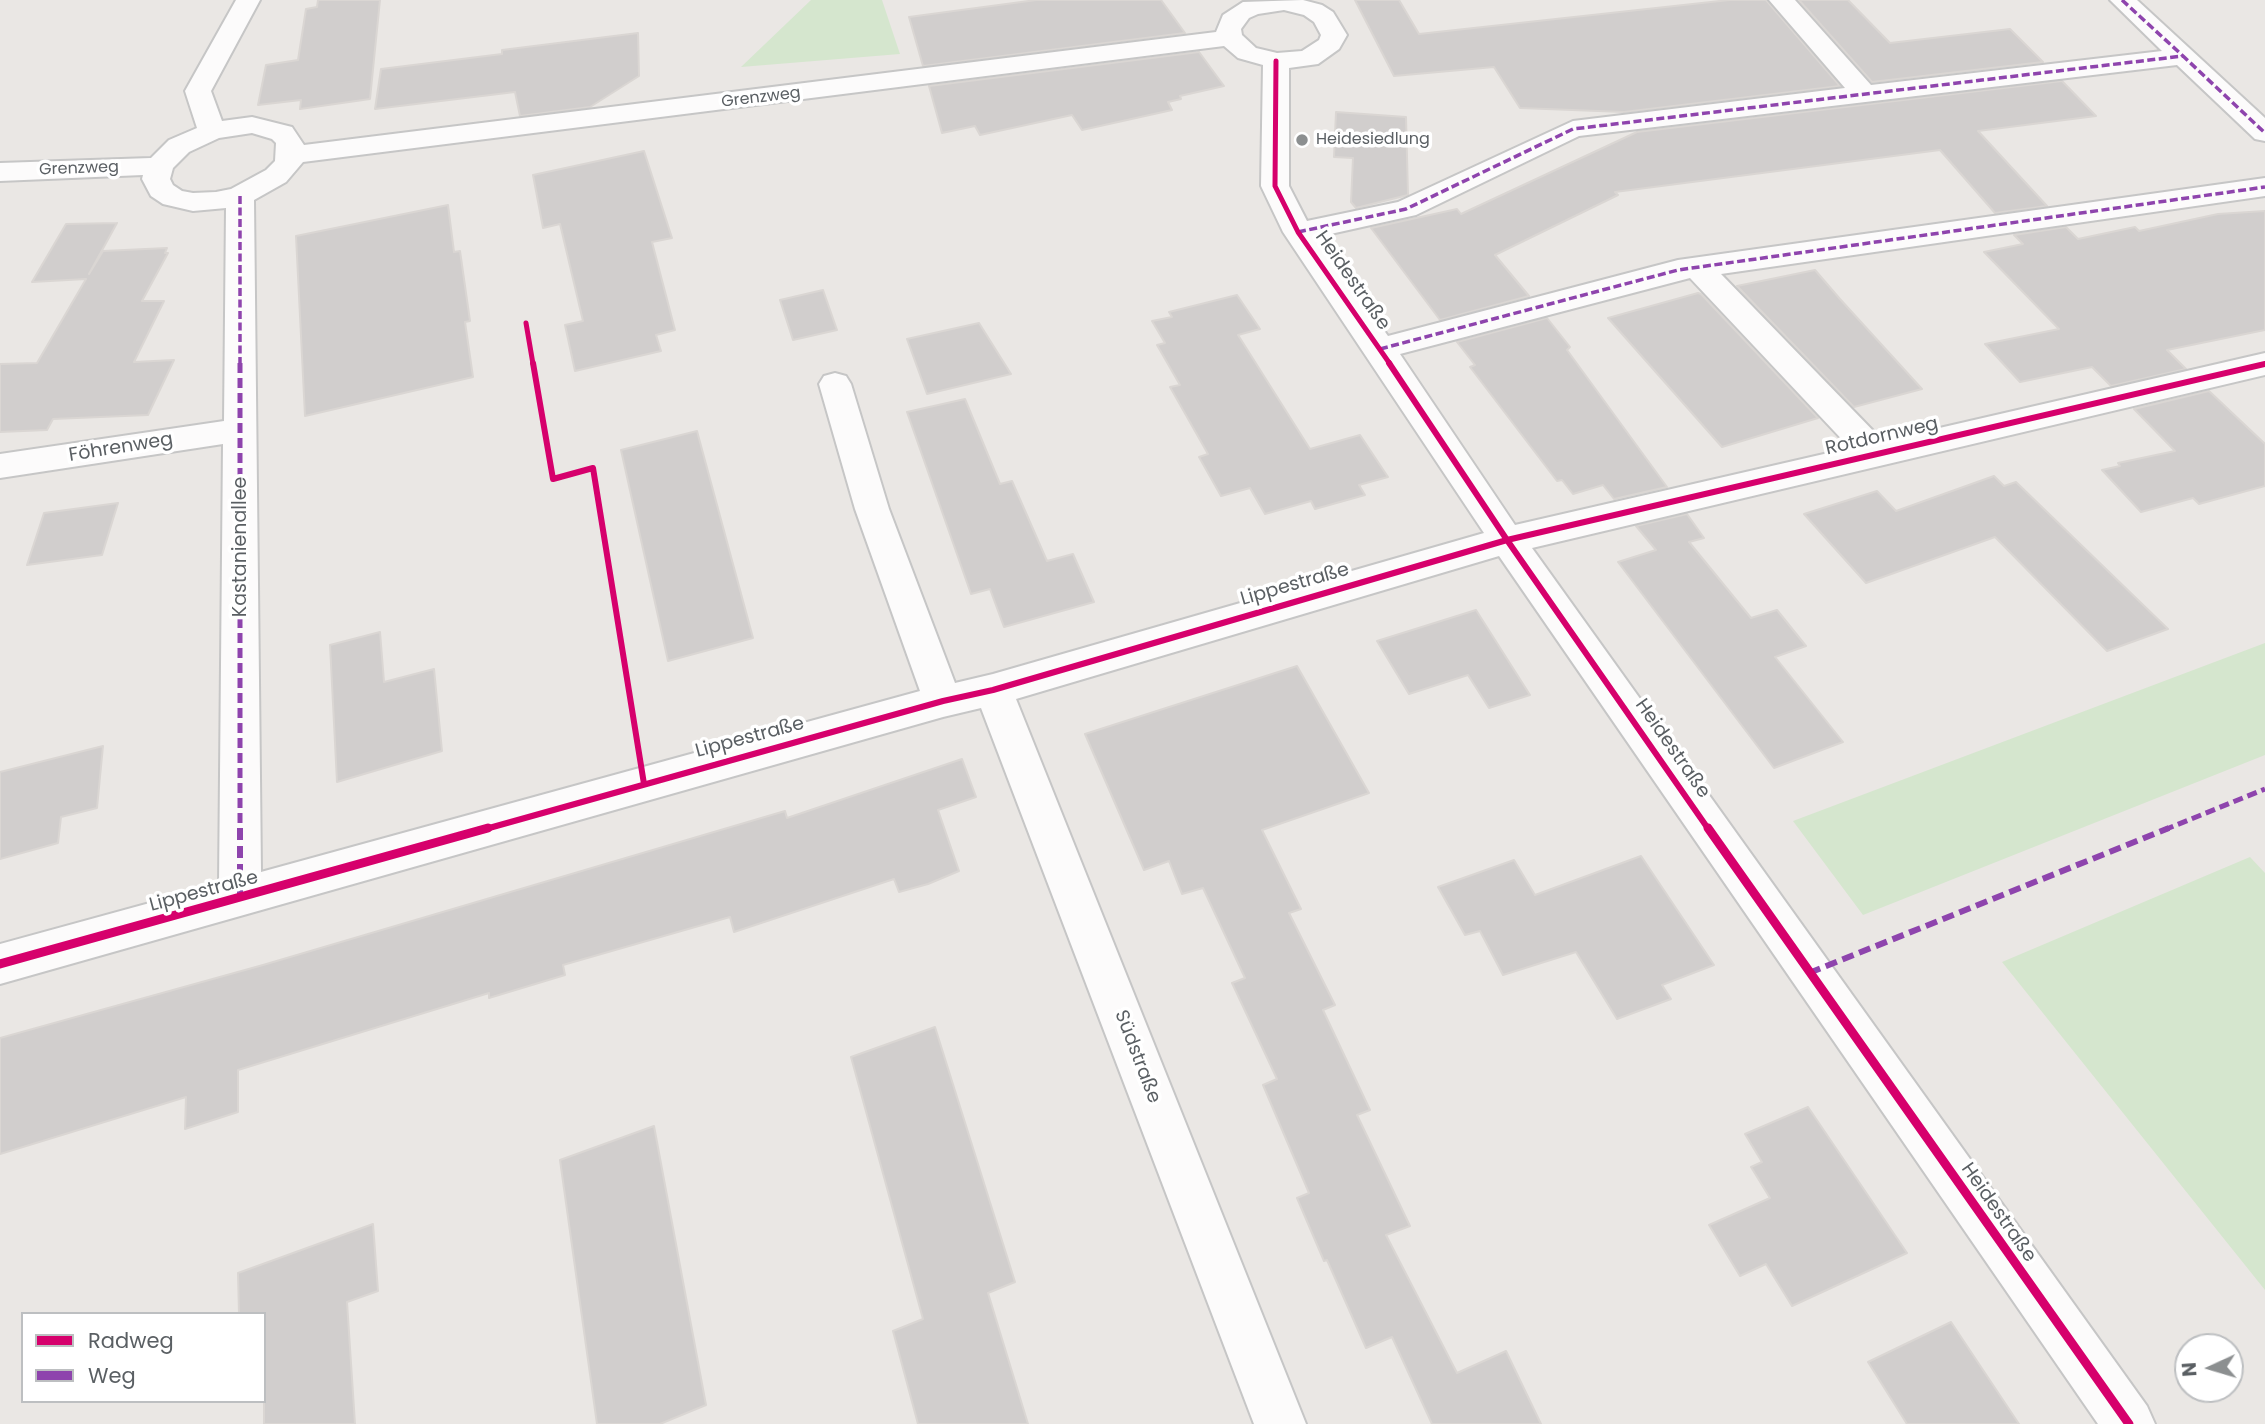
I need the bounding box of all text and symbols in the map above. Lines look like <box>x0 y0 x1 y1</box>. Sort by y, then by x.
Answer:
street label: Grenzweg <box>720 84 802 112</box>
place label: Heidesiedlung <box>1316 130 1430 150</box>
marker: Heidesiedlung <box>1294 132 1310 148</box>
street label: Grenzweg <box>39 158 119 180</box>
street label: Heidestraße <box>1309 227 1395 335</box>
street label: Rotdornweg <box>1823 413 1941 461</box>
street label: Föhrenweg <box>67 429 175 467</box>
street label: Kastanienallee <box>230 477 252 617</box>
street label: Lippestraße <box>1238 559 1352 611</box>
street label: Heidestraße <box>1629 695 1715 803</box>
street label: Lippestraße <box>693 713 807 763</box>
street label: Lippestraße <box>147 867 261 917</box>
street label: Südstraße <box>1109 1007 1165 1107</box>
street label: Heidestraße <box>1955 1159 2041 1267</box>
legend <box>21 1312 266 1403</box>
text: Radweg <box>88 1326 174 1355</box>
north arrow <box>2174 1333 2244 1403</box>
text: Weg <box>88 1361 136 1390</box>
text: N <box>2176 1361 2204 1377</box>

